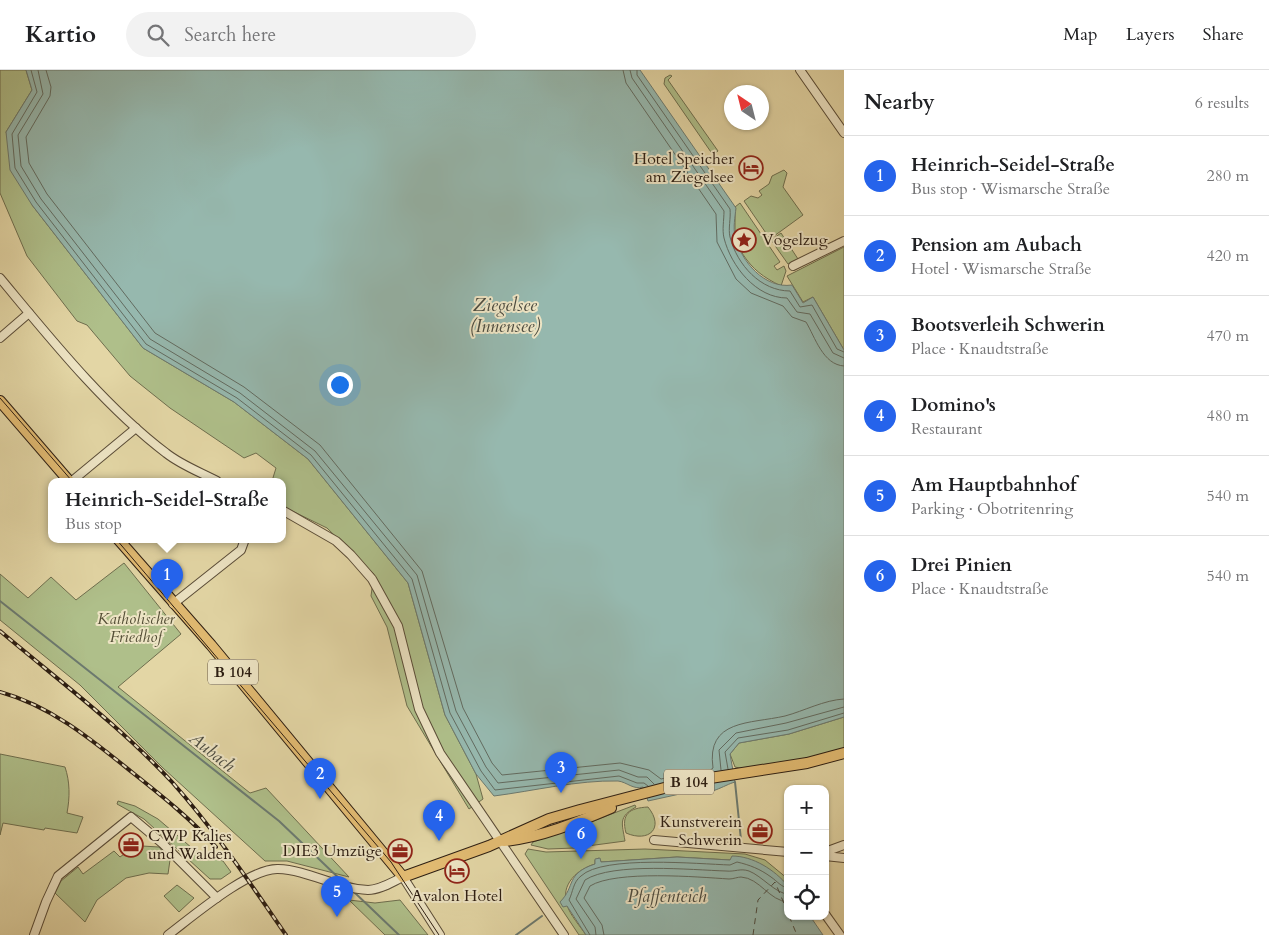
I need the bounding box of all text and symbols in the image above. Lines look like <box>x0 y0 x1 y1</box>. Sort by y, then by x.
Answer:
search box <box>126 12 476 57</box>
text: Kartio <box>25 18 96 51</box>
icon: search <box>144 21 172 49</box>
text: Search here <box>184 22 276 48</box>
text: Map <box>1063 22 1098 47</box>
text: Layers <box>1126 22 1175 47</box>
text: Share <box>1203 22 1244 47</box>
north arrow <box>724 85 769 130</box>
text: Nearby <box>864 88 935 117</box>
text: 6 results <box>1195 92 1249 114</box>
place label: Hotel Speicher am Ziegelsee <box>634 148 734 188</box>
text: Heinrich-Seidel-Straße <box>911 152 1115 178</box>
hotel icon: Hotel Speicher am Ziegelsee <box>738 155 764 181</box>
text: 1 <box>876 165 884 187</box>
text: 280 m <box>1207 165 1249 187</box>
text: Bus stop · Wismarsche Straße <box>911 178 1110 200</box>
place icon: Vogelzug <box>731 227 757 253</box>
place label: Vogelzug <box>762 229 828 251</box>
text: Pension am Aubach <box>911 232 1082 258</box>
text: 2 <box>876 245 884 267</box>
text: 420 m <box>1207 245 1249 267</box>
text: Hotel · Wismarsche Straße <box>911 258 1091 280</box>
water label: Ziegelsee (Innensee) <box>470 293 541 339</box>
text: Bootsverleih Schwerin <box>911 312 1105 338</box>
text: 3 <box>876 325 884 347</box>
text: 470 m <box>1207 325 1249 347</box>
text: Place · Knaudtstraße <box>911 338 1049 360</box>
your location <box>327 372 353 398</box>
text: Domino's <box>911 392 996 418</box>
text: 4 <box>876 405 884 427</box>
text: 480 m <box>1207 405 1249 427</box>
text: Restaurant <box>911 418 982 440</box>
text: Am Hauptbahnhof <box>911 472 1077 498</box>
popup <box>48 478 286 543</box>
text: 5 <box>876 485 884 507</box>
text: 540 m <box>1207 485 1249 507</box>
text: Heinrich-Seidel-Straße <box>65 487 269 513</box>
text: Parking · Obotritenring <box>911 498 1073 520</box>
text: Bus stop <box>65 513 122 535</box>
text: Drei Pinien <box>911 552 1012 578</box>
pin: 1 <box>151 559 183 600</box>
text: 6 <box>876 565 884 587</box>
text: 540 m <box>1207 565 1249 587</box>
text: Place · Knaudtstraße <box>911 578 1049 600</box>
park label: Katholischer Friedhof <box>97 608 176 648</box>
road number: B 104 <box>208 660 258 684</box>
water label: Aubach <box>183 725 241 778</box>
pin: 3 <box>545 752 577 793</box>
pin: 2 <box>304 758 336 799</box>
road number: B 104 <box>664 770 714 794</box>
map controls <box>784 785 829 920</box>
button: + <box>784 785 829 830</box>
pin: 4 <box>423 800 455 841</box>
place label: Kunstverein Schwerin <box>660 811 742 851</box>
pin: 6 <box>565 818 597 859</box>
office icon: Kunstverein Schwerin <box>747 818 773 844</box>
place label: CWP Kalies und Walden <box>148 825 232 865</box>
button: − <box>784 830 829 875</box>
office icon: CWP Kalies und Walden <box>118 832 144 858</box>
office icon: DIE3 Umzüge <box>387 838 413 864</box>
place label: DIE3 Umzüge <box>282 840 382 862</box>
hotel icon: Avalon Hotel <box>444 858 470 884</box>
button: locate <box>784 875 829 920</box>
pin: 5 <box>321 876 353 917</box>
water label: Pfaffenteich <box>627 884 707 909</box>
place label: Avalon Hotel <box>412 885 502 907</box>

